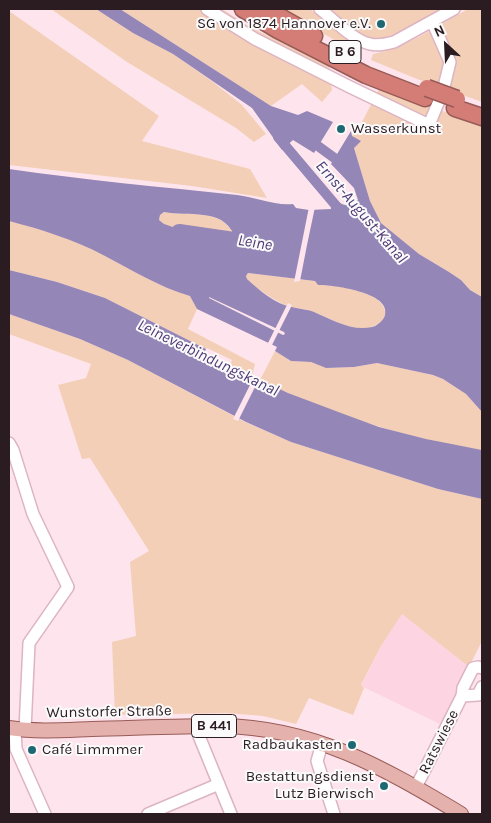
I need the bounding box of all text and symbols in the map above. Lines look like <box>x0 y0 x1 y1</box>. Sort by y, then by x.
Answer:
place label: SG von 1874 Hannover e.V. <box>197 15 371 33</box>
marker: SG von 1874 Hannover e.V. <box>375 18 387 30</box>
north arrow <box>421 20 471 70</box>
text: N <box>431 21 448 41</box>
road number: B 6 <box>329 41 361 64</box>
place label: Wasserkunst <box>351 120 441 138</box>
marker: Wasserkunst <box>335 123 347 135</box>
water label: Ernst-August-Kanal <box>311 157 411 267</box>
water label: Leine <box>236 231 274 255</box>
water label: Leineverbindungskanal <box>134 315 282 401</box>
street label: Wunstorfer Straße <box>46 702 172 722</box>
street label: Ratswiese <box>415 707 463 777</box>
road number: B 441 <box>192 714 236 738</box>
place label: Radbaukasten <box>242 736 342 754</box>
marker: Radbaukasten <box>346 739 358 751</box>
place label: Café Limmmer <box>42 741 143 759</box>
marker: Café Limmmer <box>26 744 38 756</box>
place label: Bestattungsdienst Lutz Bierwisch <box>246 768 374 803</box>
marker: Bestattungsdienst Lutz Bierwisch <box>378 780 390 792</box>

